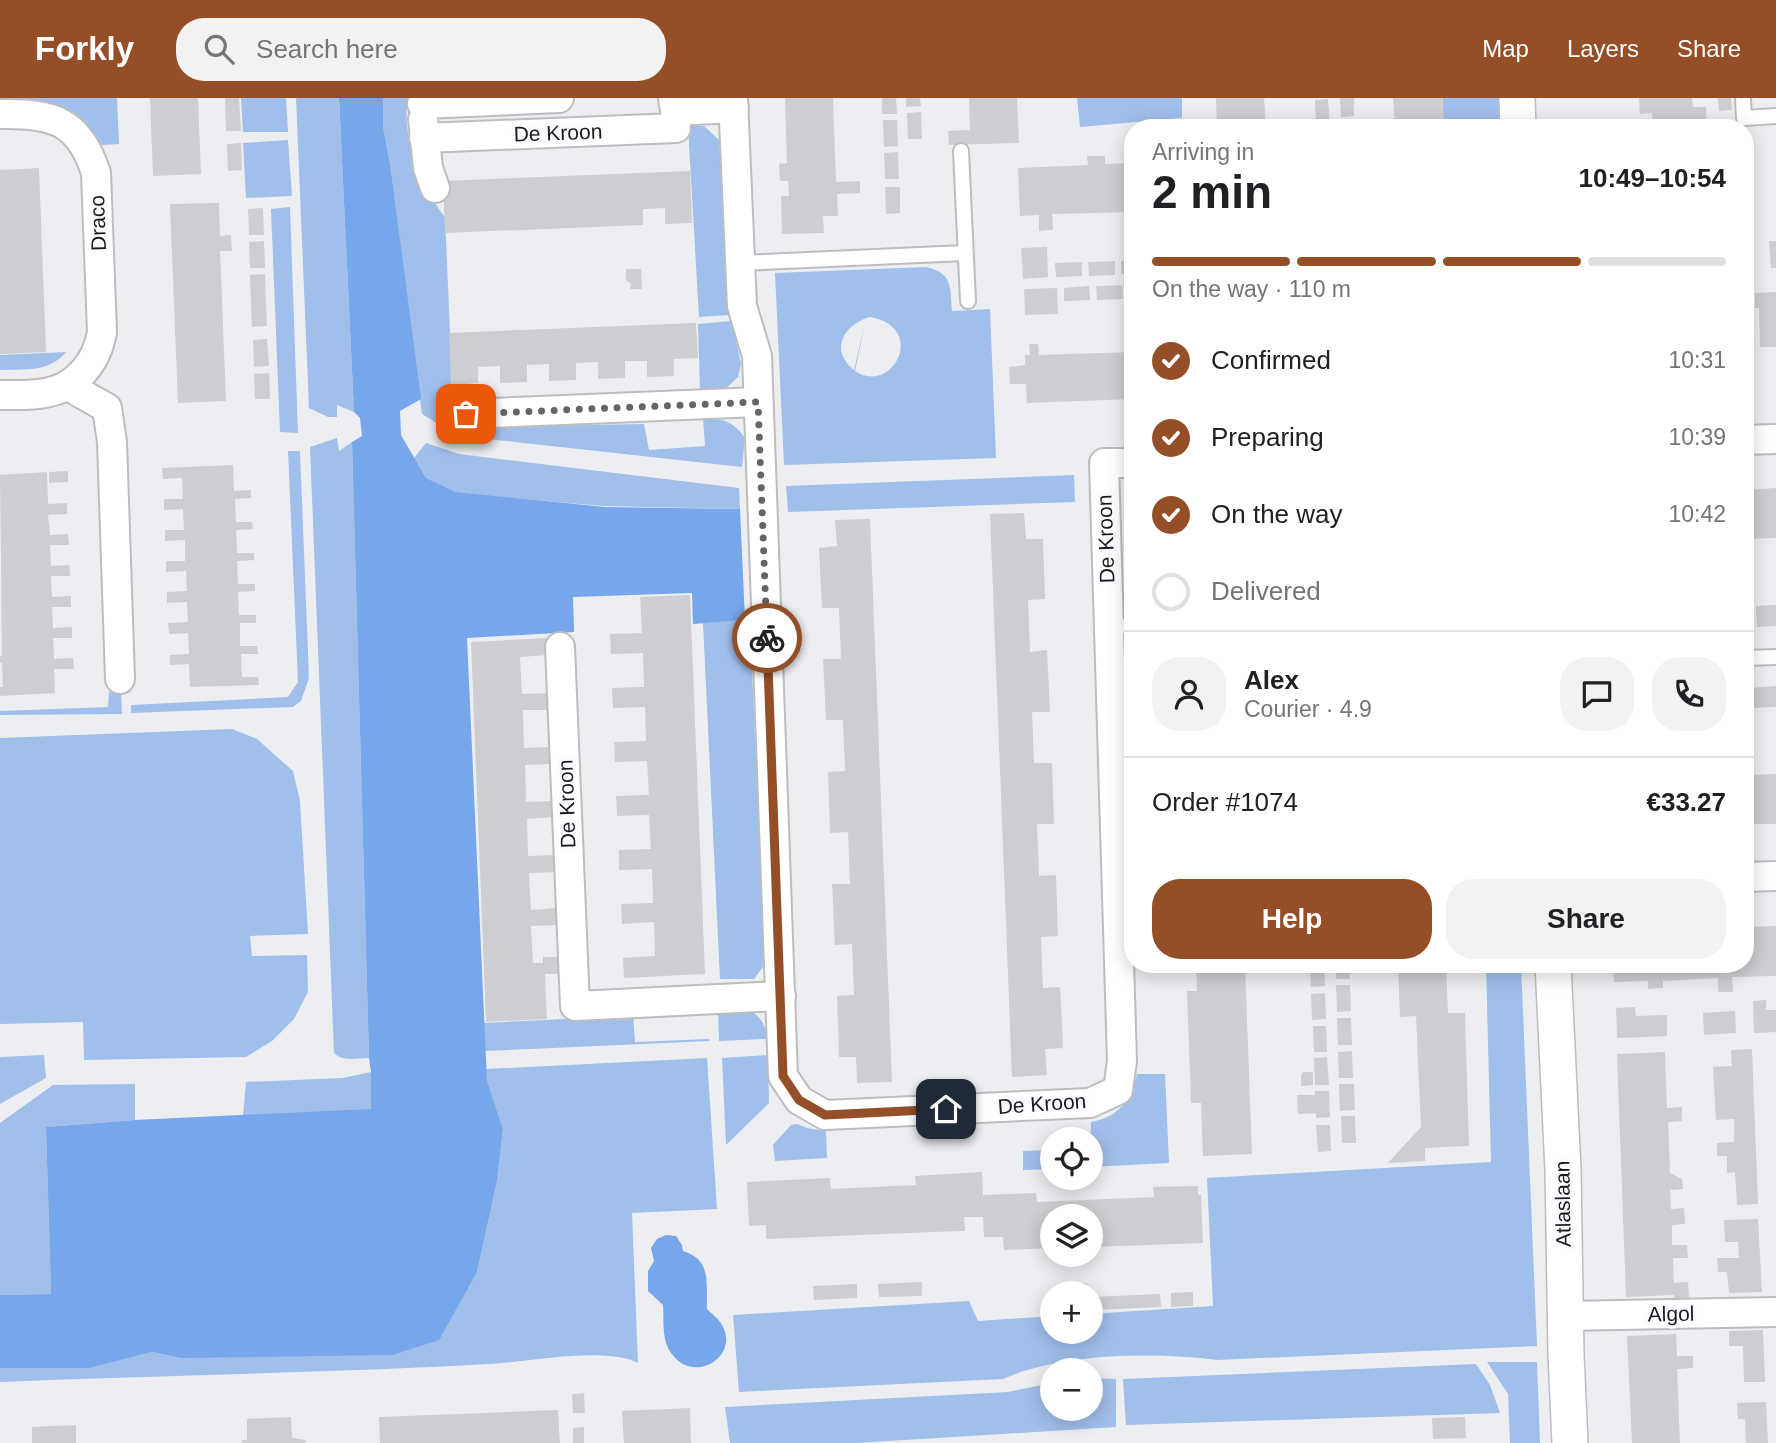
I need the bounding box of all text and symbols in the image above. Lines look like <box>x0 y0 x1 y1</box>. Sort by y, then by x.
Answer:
search box <box>176 18 666 81</box>
text: Forkly <box>35 30 134 67</box>
icon: search <box>200 30 238 68</box>
text: Search here <box>256 34 398 64</box>
text: Map <box>1482 35 1529 62</box>
text: Layers <box>1567 35 1639 62</box>
text: Share <box>1677 35 1741 62</box>
street label: De Kroon <box>513 119 603 146</box>
text: Arriving in <box>1152 139 1254 165</box>
text: 10:49–10:54 <box>1579 163 1726 193</box>
text: 2 min <box>1152 166 1272 218</box>
street label: Draco <box>85 195 110 251</box>
text: On the way · 110 m <box>1152 276 1351 302</box>
icon: check <box>1152 342 1190 380</box>
text: Confirmed <box>1211 345 1331 375</box>
text: 10:31 <box>1668 347 1726 373</box>
pin <box>436 384 496 444</box>
icon: bag <box>447 395 485 433</box>
icon: check <box>1152 419 1190 457</box>
text: Preparing <box>1211 422 1324 452</box>
text: 10:39 <box>1668 424 1726 450</box>
street label: De Kroon <box>1092 494 1119 584</box>
icon: check <box>1152 496 1190 534</box>
text: On the way <box>1211 499 1343 529</box>
text: 10:42 <box>1668 501 1726 527</box>
text: Delivered <box>1211 576 1321 606</box>
courier <box>732 603 802 673</box>
icon: bike <box>748 619 786 657</box>
button: person <box>1152 657 1226 731</box>
button: chat <box>1560 657 1634 731</box>
button: phone <box>1652 657 1726 731</box>
text: Alex <box>1244 665 1299 695</box>
text: Courier · 4.9 <box>1244 696 1372 722</box>
street label: De Kroon <box>553 759 580 849</box>
text: Order #1074 <box>1152 787 1298 817</box>
text: €33.27 <box>1646 787 1726 817</box>
button: Help <box>1152 879 1432 959</box>
button: Share <box>1446 879 1726 959</box>
pin <box>916 1079 976 1139</box>
street label: De Kroon <box>997 1089 1087 1118</box>
icon: home <box>927 1090 965 1128</box>
map controls <box>1040 1127 1103 1421</box>
button: locate <box>1040 1127 1103 1190</box>
street label: Atlaslaan <box>1550 1161 1575 1247</box>
button: layers <box>1040 1204 1103 1267</box>
button: + <box>1040 1281 1103 1344</box>
street label: Algol <box>1647 1302 1695 1325</box>
button: − <box>1040 1358 1103 1421</box>

